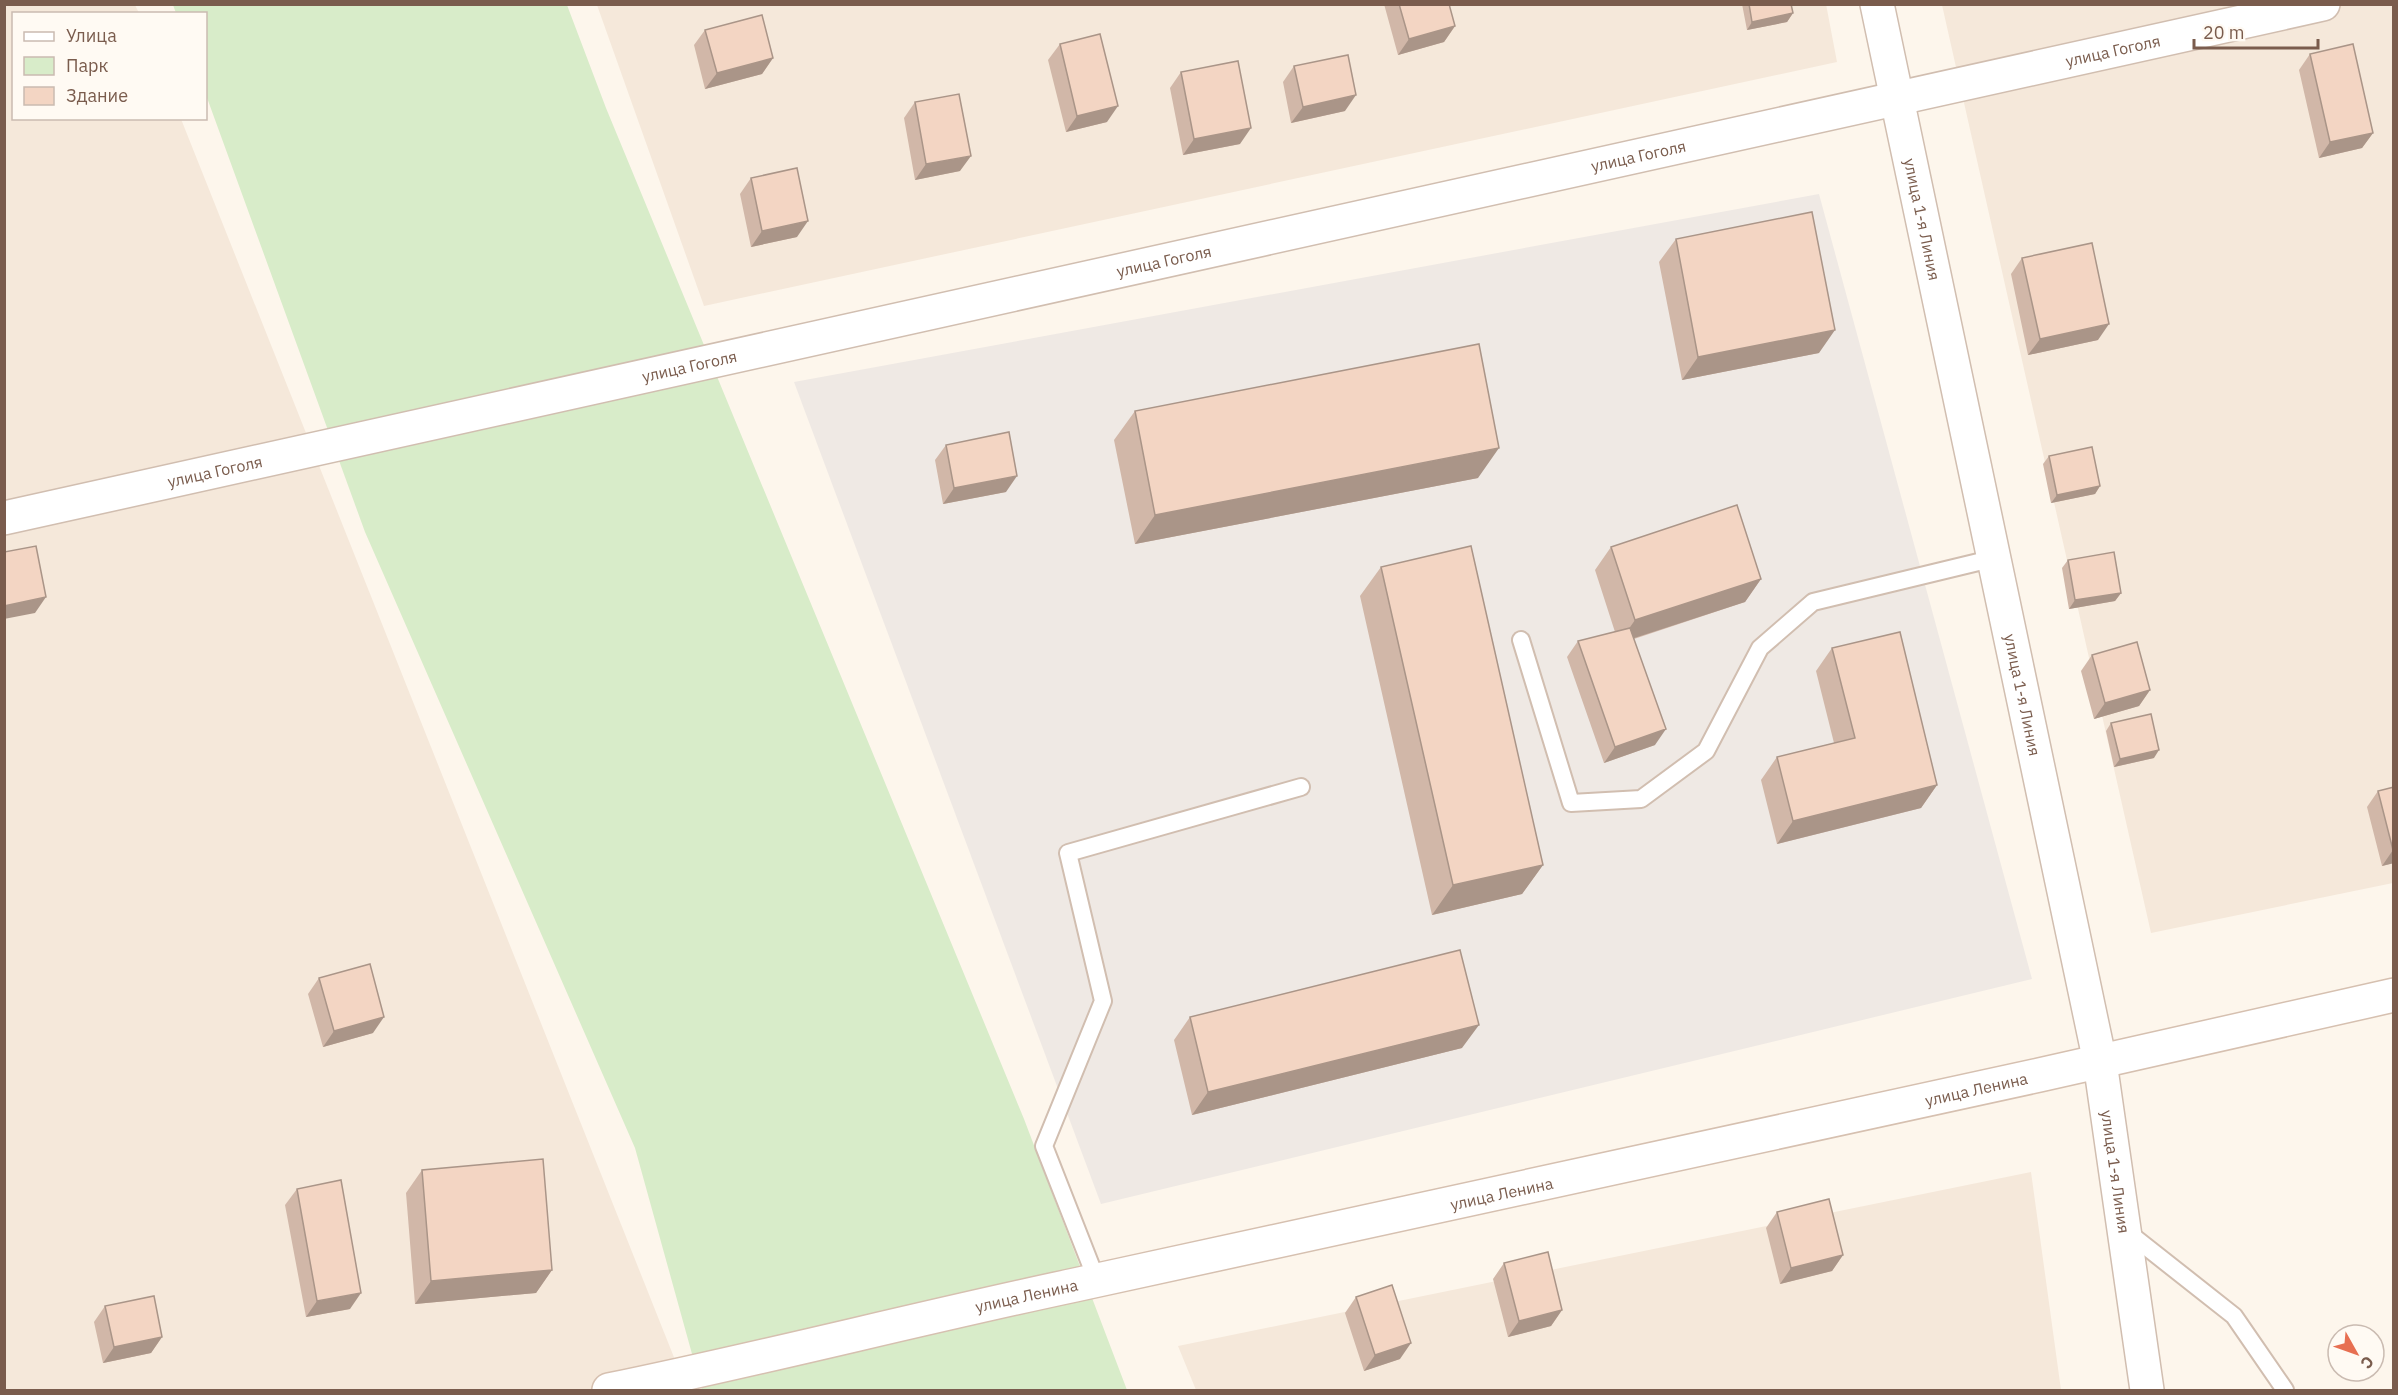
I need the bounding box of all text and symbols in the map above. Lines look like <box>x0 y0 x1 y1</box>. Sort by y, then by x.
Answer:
legend <box>12 12 207 120</box>
scale bar <box>2194 12 2318 50</box>
text: 20 m <box>2203 21 2245 44</box>
text: Улица <box>66 24 117 47</box>
street label: улица Гоголя <box>2063 30 2162 71</box>
text: Парк <box>66 54 109 77</box>
text: Здание <box>66 84 128 107</box>
street label: улица Гоголя <box>1589 136 1688 176</box>
street label: улица 1-я Линия <box>1900 156 1945 282</box>
street label: улица Гоголя <box>1114 241 1213 281</box>
street label: улица Гоголя <box>640 346 739 386</box>
street label: улица Гоголя <box>166 451 264 491</box>
street label: улица 1-я Линия <box>2000 632 2045 758</box>
street label: улица Ленина <box>1923 1068 2030 1110</box>
street label: улица 1-я Линия <box>2097 1109 2134 1235</box>
street label: улица Ленина <box>1448 1173 1555 1214</box>
street label: улица Ленина <box>973 1275 1080 1317</box>
north arrow <box>2326 1323 2386 1383</box>
text: С <box>2356 1352 2379 1373</box>

